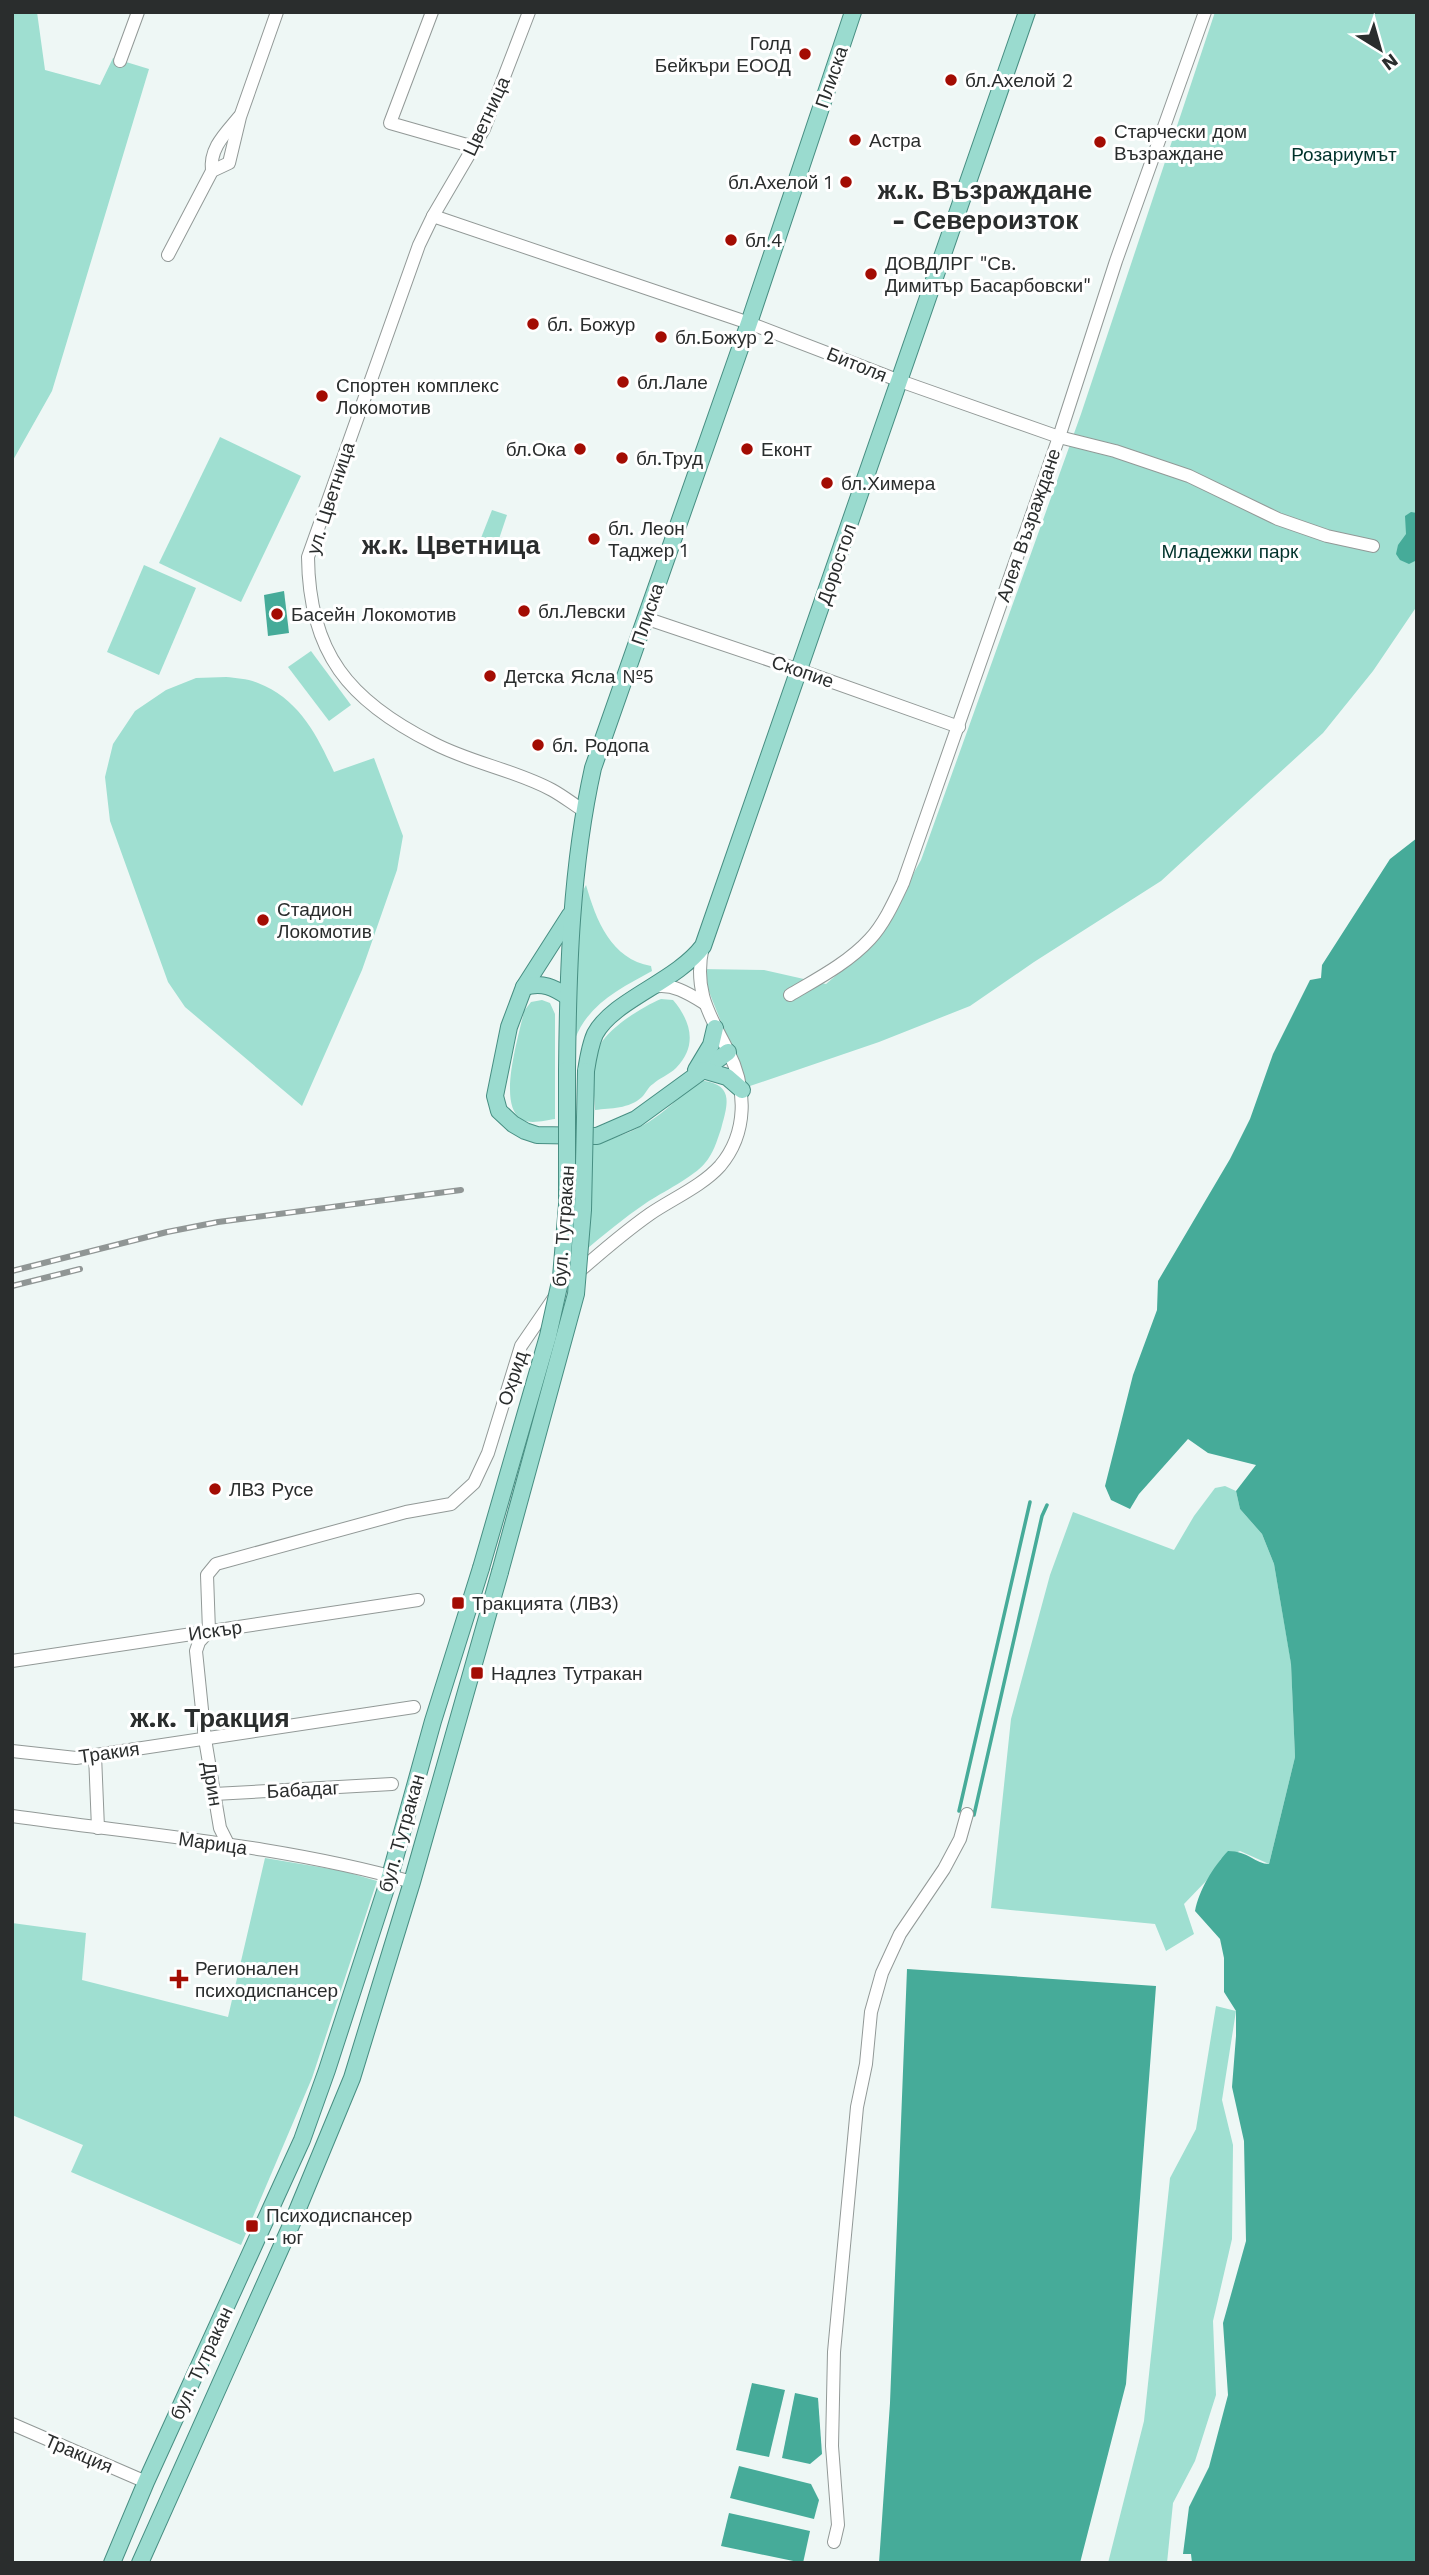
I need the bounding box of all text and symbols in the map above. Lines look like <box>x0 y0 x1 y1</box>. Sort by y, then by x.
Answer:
north arrow <box>1345 14 1415 84</box>
place label: Голд Бейкъри ЕООД <box>655 32 791 77</box>
street label: Плиска <box>810 43 853 111</box>
marker: Голд Бейкъри ЕООД <box>797 46 813 62</box>
text: N <box>1377 49 1402 76</box>
place label: бл.Ахелой 2 <box>965 69 1073 92</box>
street label: Цветница <box>458 72 515 160</box>
marker: бл.Ахелой 2 <box>943 72 959 88</box>
place label: Старчески дом Възраждане <box>1114 120 1247 165</box>
place label: Астра <box>869 129 921 152</box>
marker: Астра <box>847 132 863 148</box>
marker: Старчески дом Възраждане <box>1092 134 1108 150</box>
park label: Розариумът <box>1291 143 1397 166</box>
place label: бл.Ахелой 1 <box>728 171 832 194</box>
marker: бл.Ахелой 1 <box>838 174 854 190</box>
district label: ж.к. Възраждане - Североизток <box>877 175 1092 235</box>
place label: бл.4 <box>745 229 783 252</box>
marker: бл.4 <box>723 232 739 248</box>
place label: ДОВДЛРГ "Св. Димитър Басарбовски" <box>885 252 1091 297</box>
marker: ДОВДЛРГ "Св. Димитър Басарбовски" <box>863 266 879 282</box>
place label: бл. Божур <box>547 313 635 336</box>
marker: бл. Божур <box>525 316 541 332</box>
place label: бл.Божур 2 <box>675 326 774 349</box>
marker: бл.Божур 2 <box>653 329 669 345</box>
street label: Битоля <box>823 342 890 387</box>
place label: бл.Лале <box>637 371 708 394</box>
place label: Спортен комплекс Локомотив <box>336 374 499 419</box>
marker: бл.Лале <box>615 374 631 390</box>
marker: Спортен комплекс Локомотив <box>314 388 330 404</box>
place label: бл.Ока <box>506 438 566 461</box>
place label: Еконт <box>761 438 812 461</box>
street label: ул. Цветница <box>301 439 360 557</box>
marker: бл.Ока <box>572 441 588 457</box>
marker: Еконт <box>739 441 755 457</box>
street label: Алея Възраждане <box>991 445 1066 605</box>
place label: бл.Труд <box>636 447 703 470</box>
marker: бл.Труд <box>614 450 630 466</box>
place label: бл.Химера <box>841 472 936 495</box>
marker: бл.Химера <box>819 475 835 491</box>
place label: бл. Леон Таджер 1 <box>608 517 688 562</box>
street label: Доростол <box>812 521 861 608</box>
district label: ж.к. Цветница <box>361 530 540 560</box>
marker: бл. Леон Таджер 1 <box>586 531 602 547</box>
park label: Младежки парк <box>1162 540 1299 563</box>
street label: Плиска <box>626 580 669 648</box>
place label: бл.Левски <box>538 600 626 623</box>
place label: Басейн Локомотив <box>291 603 456 626</box>
marker: бл.Левски <box>516 603 532 619</box>
marker: Басейн Локомотив <box>269 606 285 622</box>
street label: Скопие <box>769 650 837 693</box>
place label: Детска Ясла №5 <box>504 665 654 688</box>
marker: Детска Ясла №5 <box>482 668 498 684</box>
place label: бл. Родопа <box>552 734 650 757</box>
marker: бл. Родопа <box>530 737 546 753</box>
place label: Стадион Локомотив <box>277 898 372 943</box>
marker: Стадион Локомотив <box>255 912 271 928</box>
street label: бул. Тутракан <box>548 1164 579 1288</box>
street label: Охрид <box>493 1348 532 1409</box>
place label: ЛВЗ Русе <box>229 1478 314 1501</box>
marker: ЛВЗ Русе <box>207 1481 223 1497</box>
place label: Тракцията (ЛВЗ) <box>472 1592 619 1615</box>
marker: Тракцията (ЛВЗ) <box>450 1595 466 1611</box>
street label: Искър <box>187 1615 243 1646</box>
place label: Надлез Тутракан <box>491 1662 642 1685</box>
marker: Надлез Тутракан <box>469 1665 485 1681</box>
district label: ж.к. Тракция <box>129 1703 290 1733</box>
street label: Тракия <box>77 1737 141 1768</box>
street label: Дрин <box>198 1760 227 1808</box>
street label: бул. Тутракан <box>374 1771 429 1895</box>
street label: Бабадаг <box>266 1776 340 1803</box>
street label: Марица <box>177 1827 249 1860</box>
place label: Регионален психодиспансер <box>195 1957 338 2002</box>
marker: Регионален психодиспансер <box>169 1969 189 1989</box>
place label: Психодиспансер - юг <box>266 2204 412 2249</box>
marker: Психодиспансер - юг <box>244 2218 260 2234</box>
street label: бул. Тутракан <box>165 2303 238 2423</box>
street label: Тракция <box>41 2429 116 2478</box>

